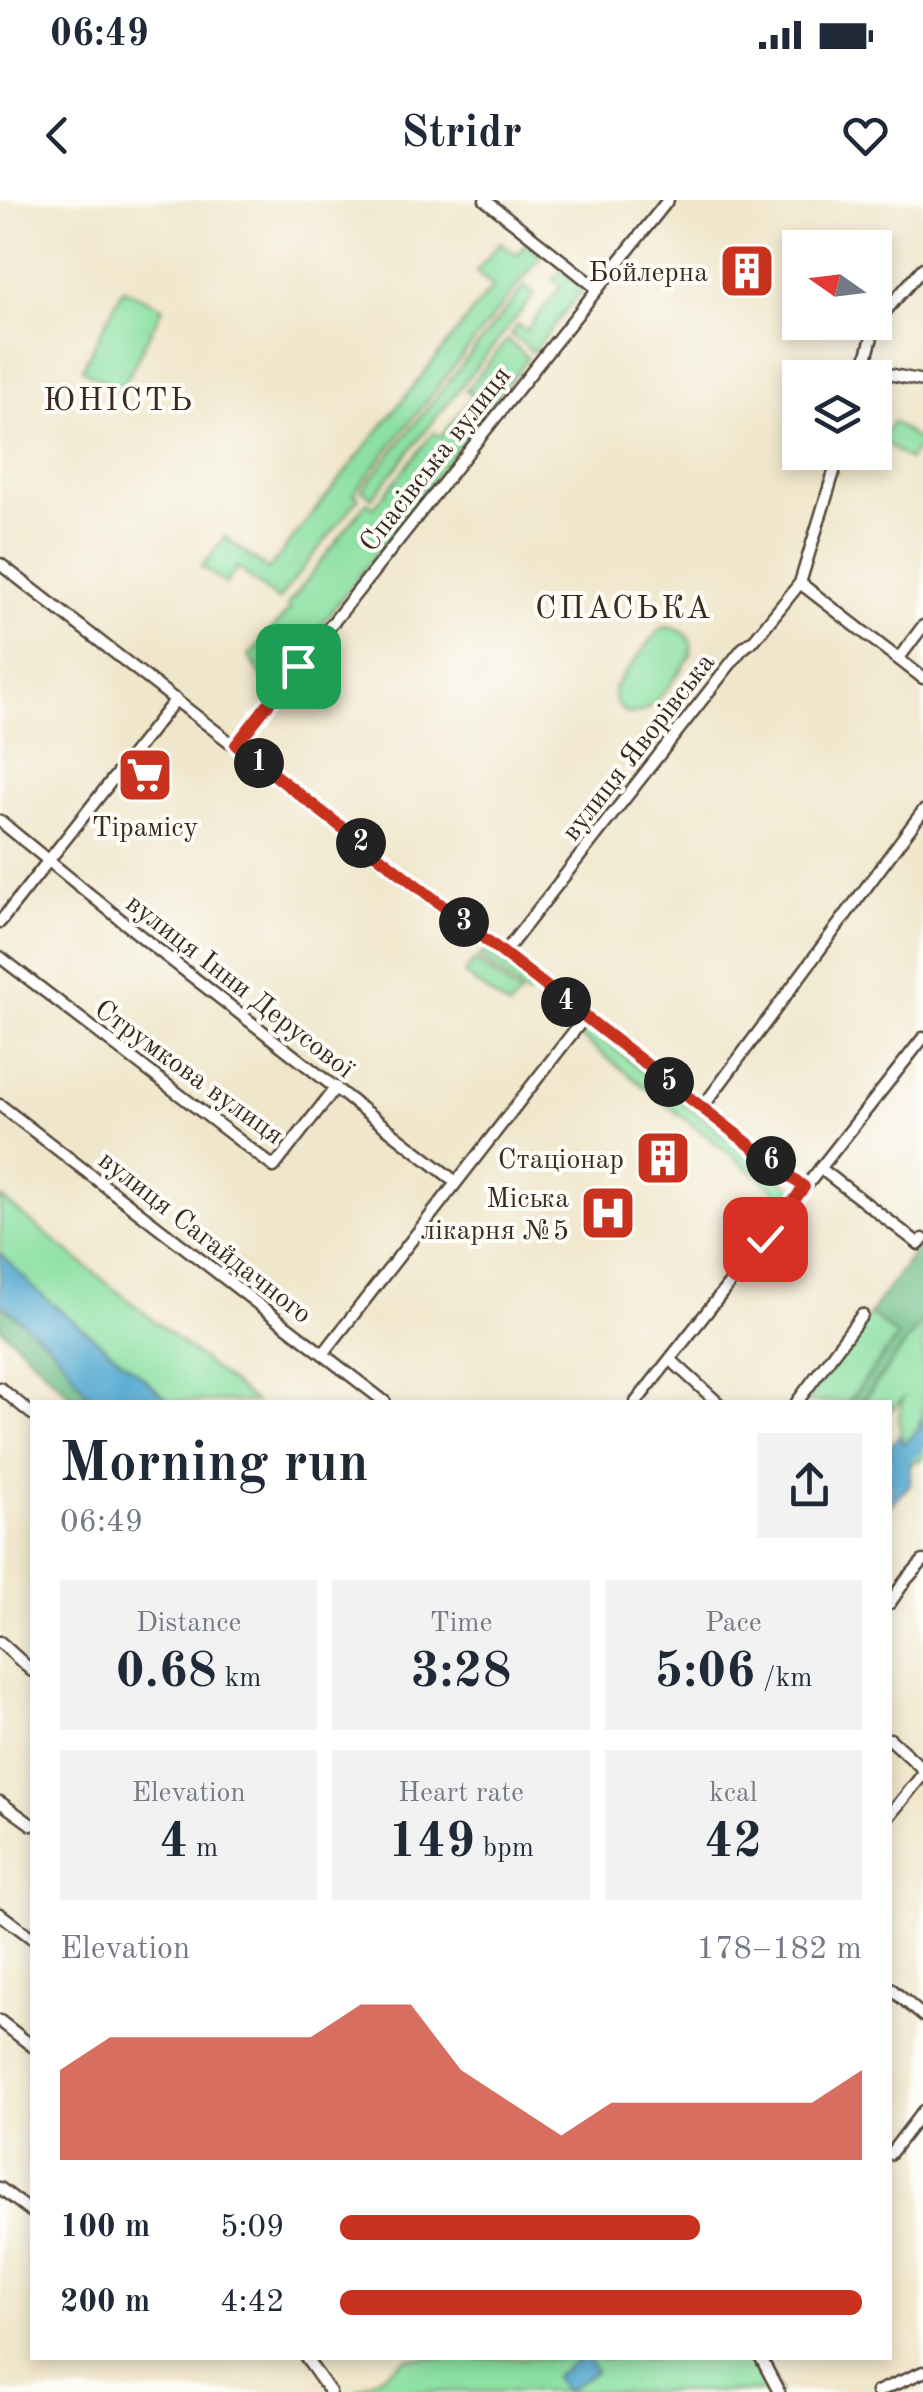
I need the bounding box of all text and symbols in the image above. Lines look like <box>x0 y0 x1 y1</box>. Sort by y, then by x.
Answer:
text: 06:49 <box>50 16 149 54</box>
icon: back <box>30 108 85 163</box>
icon: heart <box>838 108 893 163</box>
text: Stridr <box>401 112 522 157</box>
north arrow <box>782 230 892 340</box>
map controls <box>782 230 892 470</box>
building icon: Бойлерна <box>717 241 777 301</box>
place label: Бойлерна <box>589 260 708 288</box>
button: layers <box>782 360 892 470</box>
street label: Спасівська вулиця <box>356 362 517 558</box>
district label: ЮНІСТЬ <box>43 386 195 418</box>
district label: СПАСЬКА <box>535 594 713 626</box>
pin <box>256 624 341 709</box>
icon: arrive <box>271 639 326 694</box>
street label: вулиця Яворівська <box>558 649 721 847</box>
pin: 1 <box>234 738 284 788</box>
supermarket icon: Тірамісу <box>115 745 175 805</box>
text: 1 <box>251 749 267 777</box>
place label: Тірамісу <box>92 815 198 843</box>
pin: 2 <box>336 818 386 868</box>
text: 2 <box>353 829 369 857</box>
street label: вулиця Інни Дерусової <box>120 890 358 1085</box>
pin: 3 <box>439 897 489 947</box>
text: 3 <box>456 908 472 936</box>
pin: 4 <box>541 977 591 1027</box>
text: 4 <box>558 988 574 1016</box>
street label: Струмкова вулиця <box>89 996 288 1151</box>
pin: 5 <box>644 1057 694 1107</box>
text: 5 <box>661 1068 677 1096</box>
building icon: Стаціонар <box>633 1128 693 1188</box>
pin: 6 <box>746 1136 796 1186</box>
street label: вулиця Сагайдачного <box>92 1147 316 1330</box>
place label: Стаціонар <box>498 1147 624 1175</box>
text: 6 <box>763 1147 779 1175</box>
hospital icon: Міська лікарня №5 <box>578 1183 638 1243</box>
place label: Міська лікарня №5 <box>421 1186 569 1246</box>
pin <box>723 1197 808 1282</box>
icon: check <box>738 1212 793 1267</box>
button: share <box>757 1433 862 1538</box>
text: Morning run <box>60 1438 369 1493</box>
text: 06:49 <box>60 1507 143 1539</box>
text: Distance <box>136 1610 241 1638</box>
text: Time <box>430 1610 492 1638</box>
text: Pace <box>705 1610 762 1638</box>
text: 0.68 <box>116 1648 217 1698</box>
text: 3:28 <box>410 1648 511 1698</box>
text: 5:06 <box>654 1648 755 1698</box>
text: km <box>217 1665 261 1693</box>
text: /km <box>755 1665 812 1693</box>
text: Elevation <box>132 1780 246 1808</box>
text: Heart rate <box>398 1780 524 1808</box>
text: kcal <box>709 1780 757 1808</box>
text: 4 <box>159 1818 188 1868</box>
text: 149 <box>388 1818 475 1868</box>
text: 42 <box>704 1818 762 1868</box>
text: m <box>188 1835 218 1863</box>
text: bpm <box>475 1835 534 1863</box>
text: Elevation <box>60 1934 190 1966</box>
text: 178–182 m <box>696 1934 862 1966</box>
text: 100 m <box>60 2212 150 2244</box>
text: 5:09 <box>220 2212 285 2244</box>
text: 200 m <box>60 2287 150 2319</box>
text: 4:42 <box>220 2287 285 2319</box>

